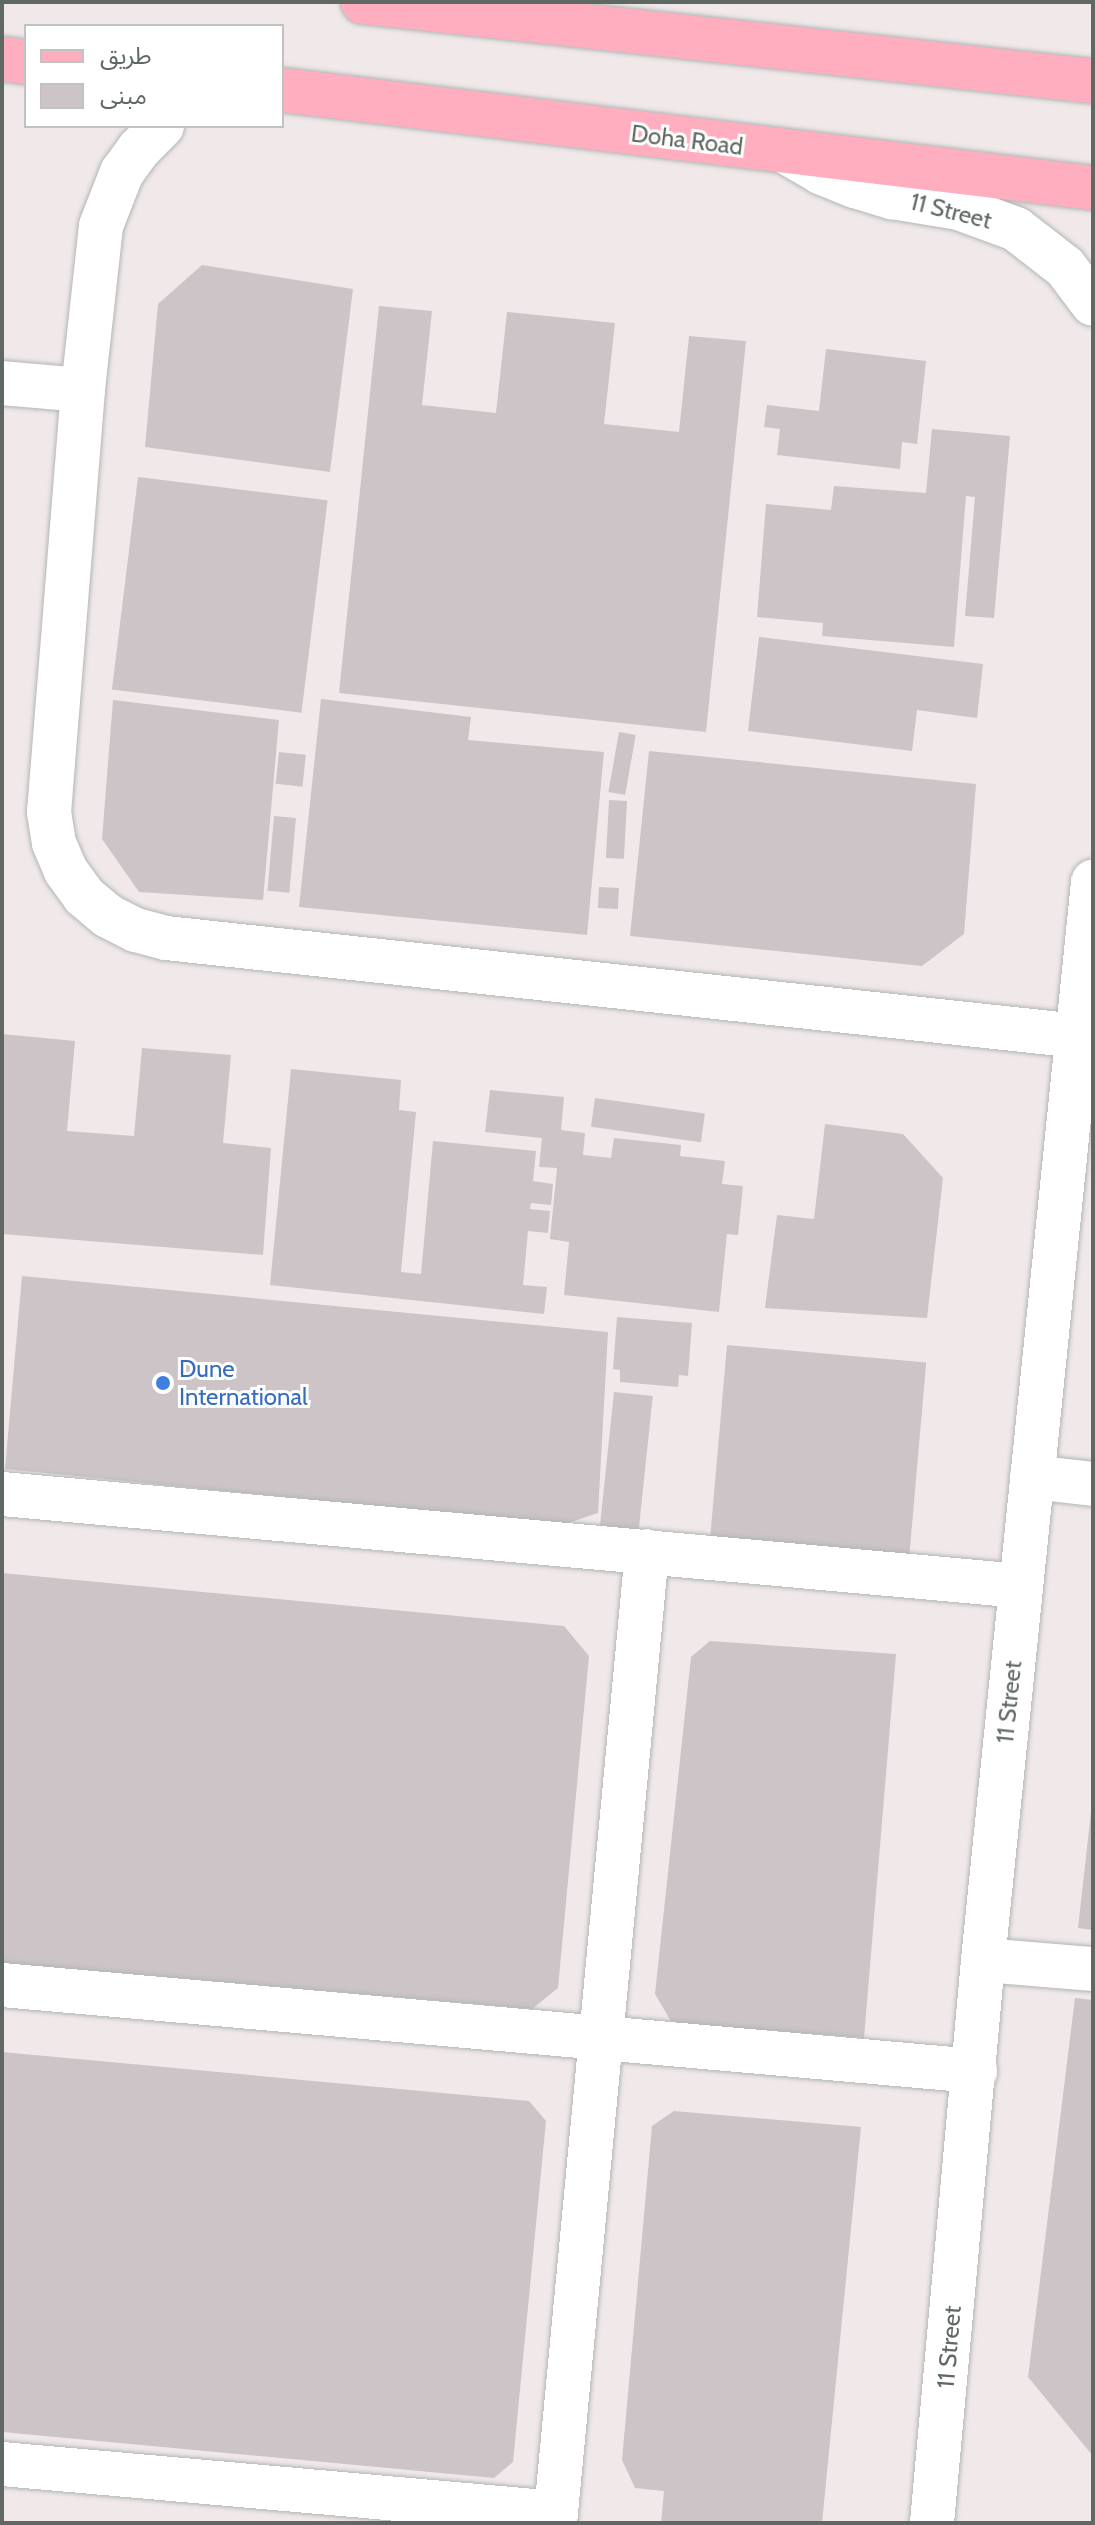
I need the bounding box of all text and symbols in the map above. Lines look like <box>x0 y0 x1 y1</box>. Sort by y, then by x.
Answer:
legend <box>24 24 284 128</box>
text: طريق <box>100 41 152 70</box>
text: مبنى <box>100 81 147 110</box>
street label: Doha Road <box>629 119 745 161</box>
street label: 11 Street <box>907 187 995 235</box>
place label: Dune International <box>179 1355 308 1411</box>
marker: Dune International <box>154 1374 172 1392</box>
street label: 11 Street <box>990 1659 1028 1745</box>
street label: 11 Street <box>931 2305 967 2389</box>

